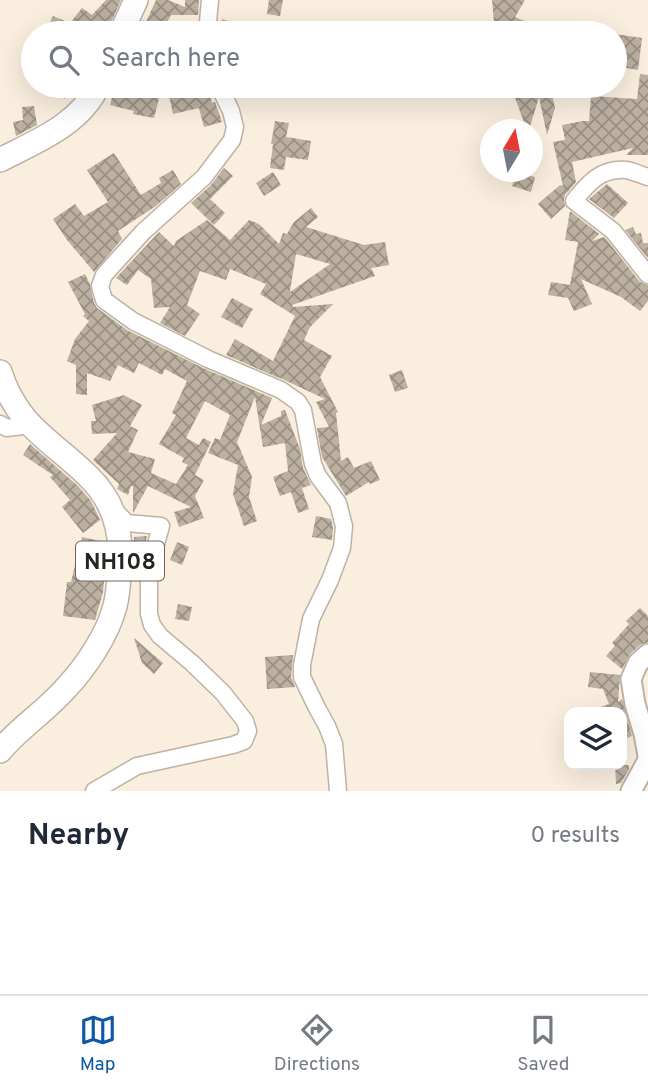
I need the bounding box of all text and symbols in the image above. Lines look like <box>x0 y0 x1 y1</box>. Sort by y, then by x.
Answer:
search box <box>21 21 627 98</box>
icon: search <box>45 41 83 79</box>
text: Search here <box>101 43 240 76</box>
north arrow <box>480 119 543 182</box>
road number: NH108 <box>76 541 164 580</box>
map controls <box>564 707 627 770</box>
button: layers <box>564 707 627 770</box>
text: Nearby <box>28 818 129 855</box>
text: 0 results <box>531 822 620 851</box>
tab: Map <box>79 1011 117 1077</box>
tab: Directions <box>274 1011 360 1077</box>
tab: Saved <box>517 1011 569 1077</box>

